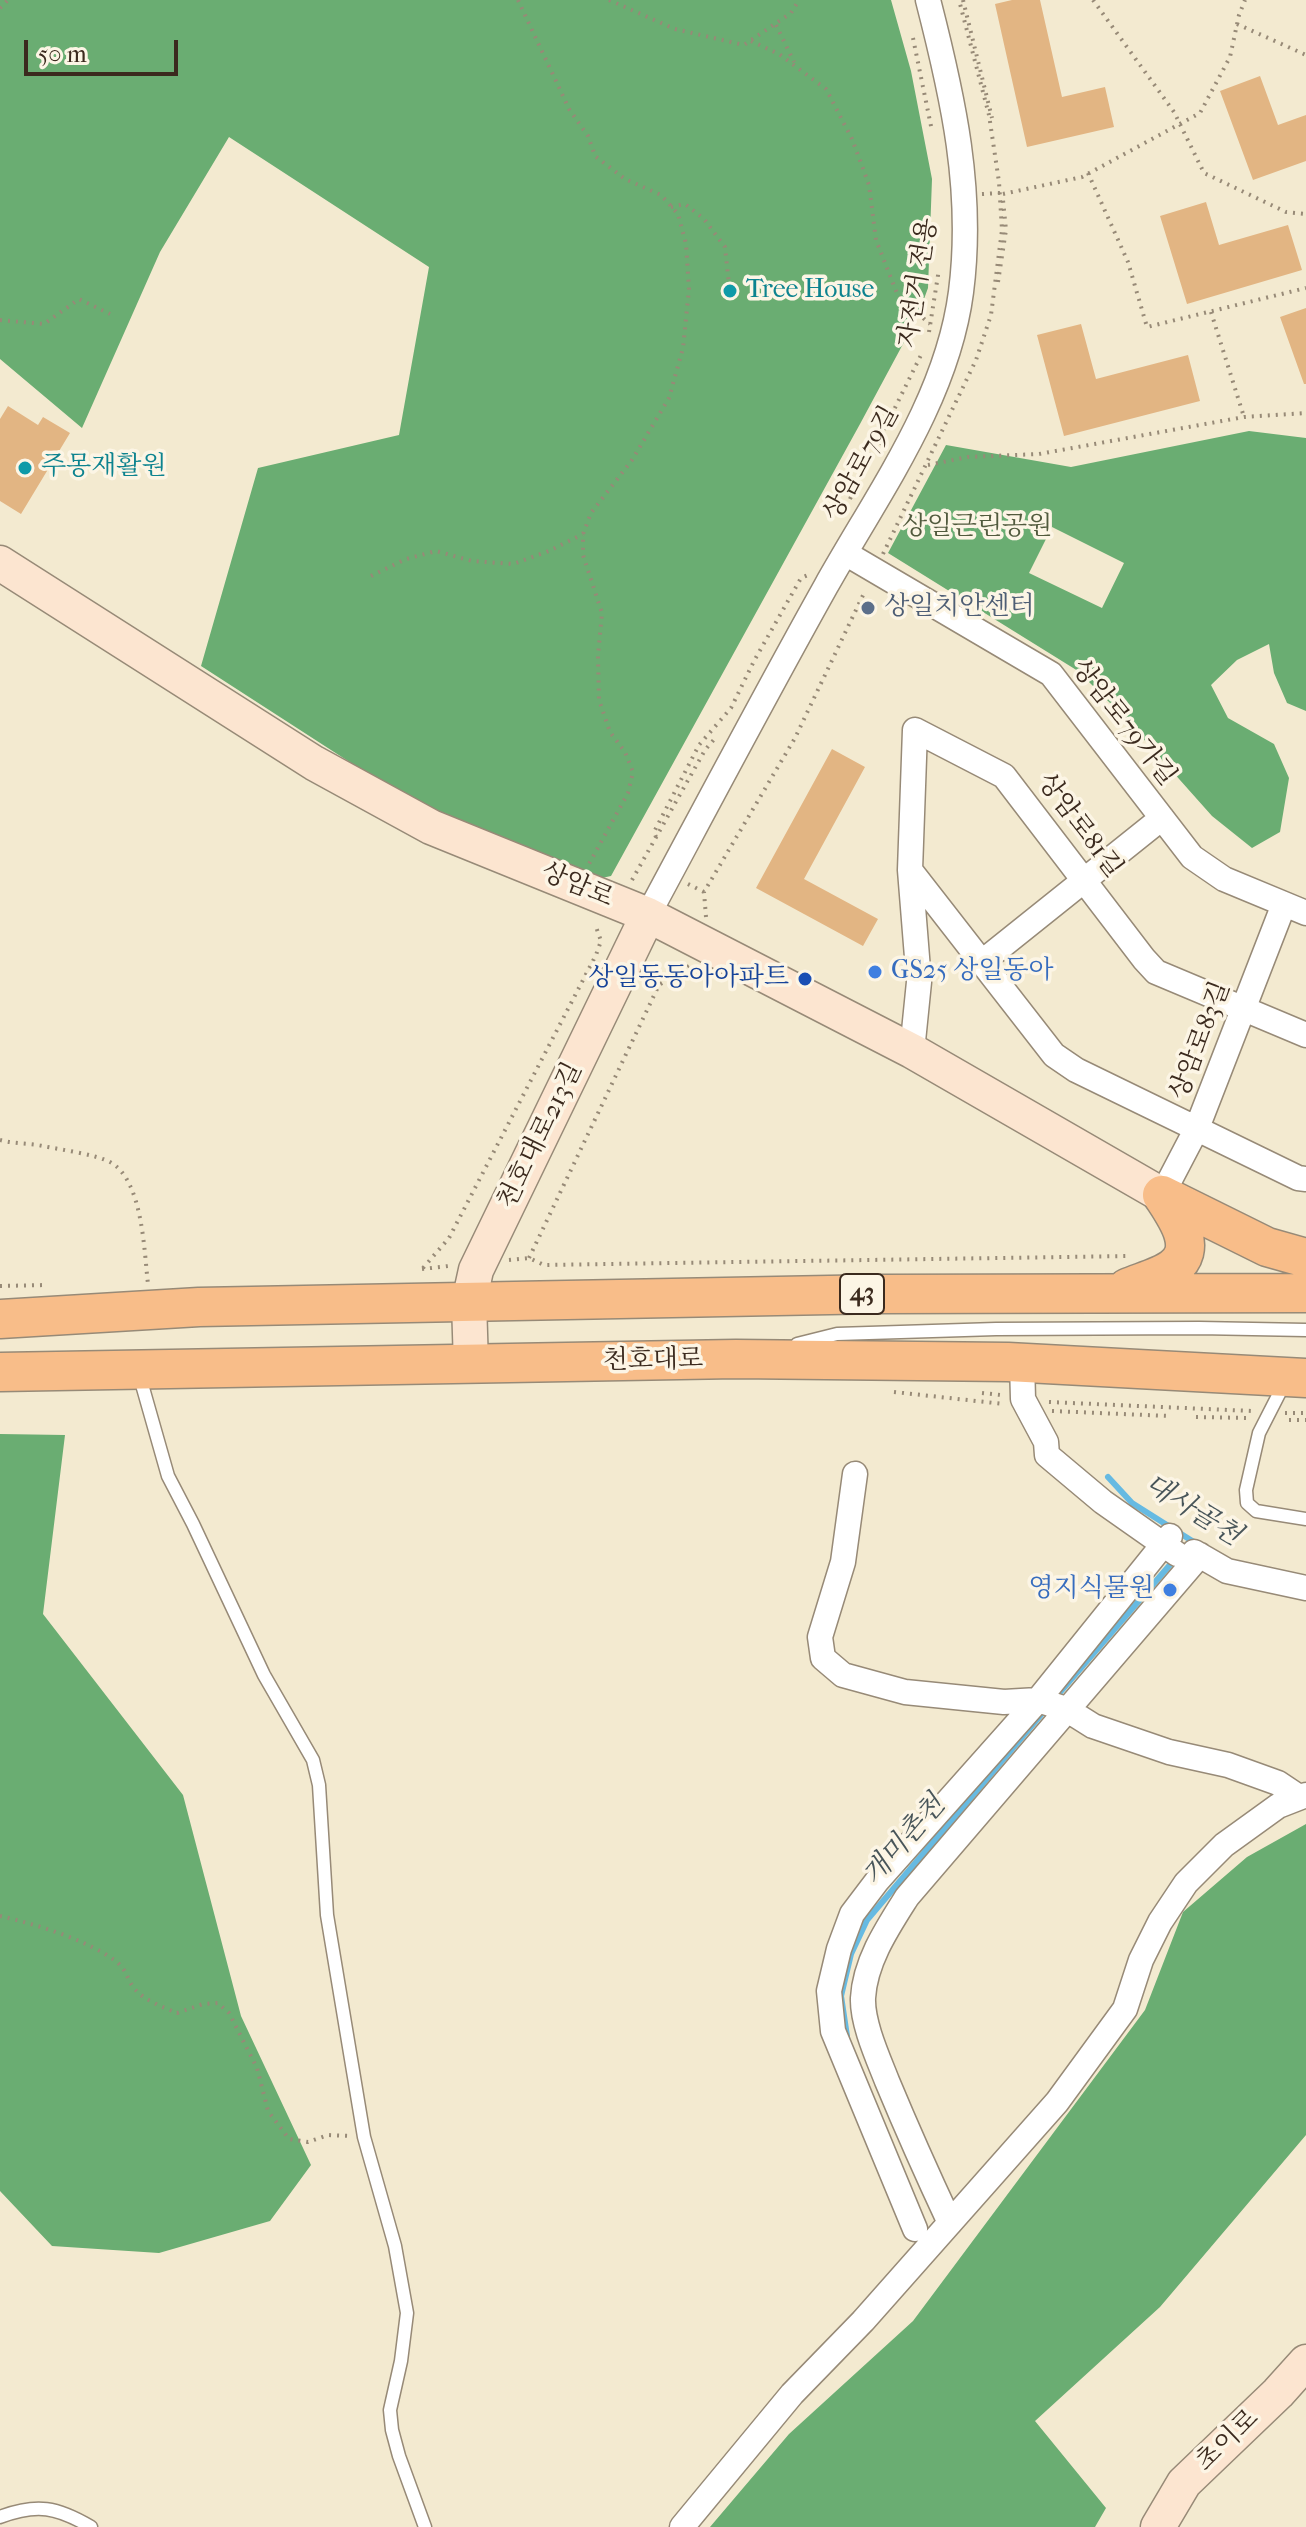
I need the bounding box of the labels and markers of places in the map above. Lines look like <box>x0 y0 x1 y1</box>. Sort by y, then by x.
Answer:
place label: Tree House <box>746 275 874 307</box>
marker: Tree House <box>721 282 739 300</box>
place label: 주몽재활원 <box>41 452 167 484</box>
marker: 주몽재활원 <box>16 459 34 477</box>
place label: 상일치안센터 <box>884 592 1035 624</box>
marker: 상일치안센터 <box>859 599 877 617</box>
place label: GS25 상일동아 <box>891 956 1053 988</box>
place label: 상일동동아아파트 <box>588 963 789 995</box>
marker: GS25 상일동아 <box>866 963 884 981</box>
marker: 상일동동아아파트 <box>796 970 814 988</box>
place label: 영지식물원 <box>1028 1574 1154 1606</box>
marker: 영지식물원 <box>1161 1581 1179 1599</box>

